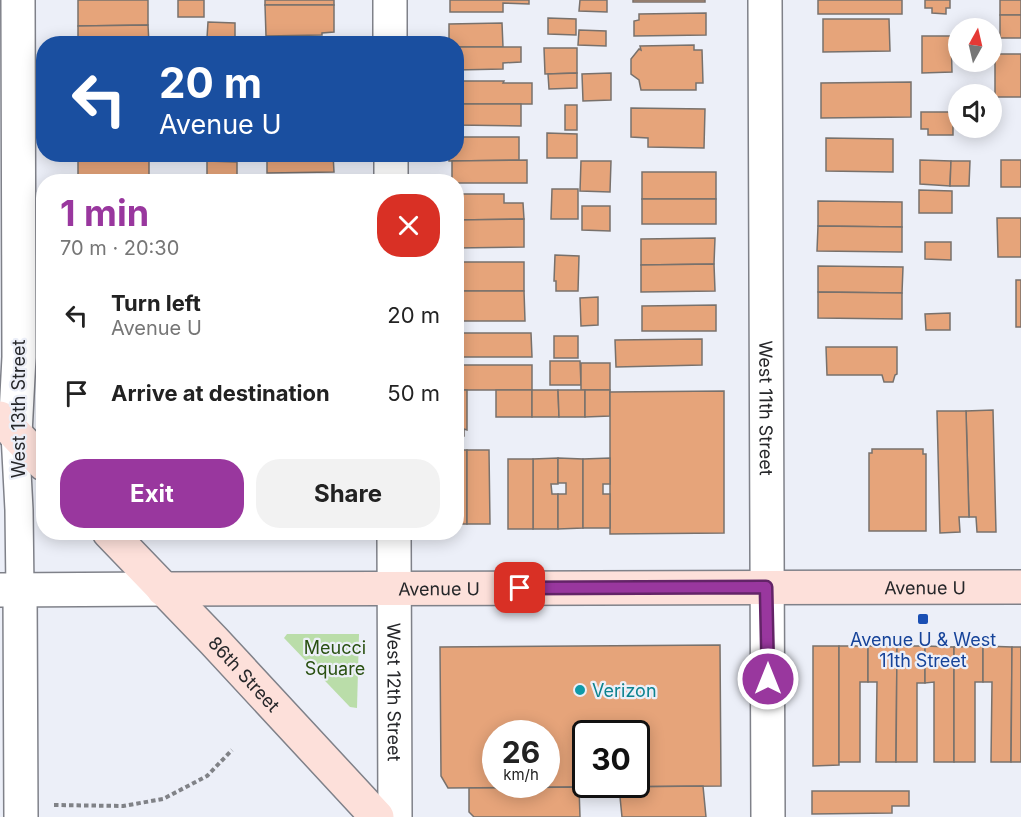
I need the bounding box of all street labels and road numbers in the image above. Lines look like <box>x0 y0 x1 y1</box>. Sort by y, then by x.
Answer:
street label: West 13th Street <box>8 340 29 478</box>
street label: West 11th Street <box>756 340 777 476</box>
street label: Avenue U <box>884 577 966 598</box>
street label: Avenue U <box>398 578 480 599</box>
street label: West 12th Street <box>384 623 405 761</box>
street label: 86th Street <box>204 632 284 716</box>

